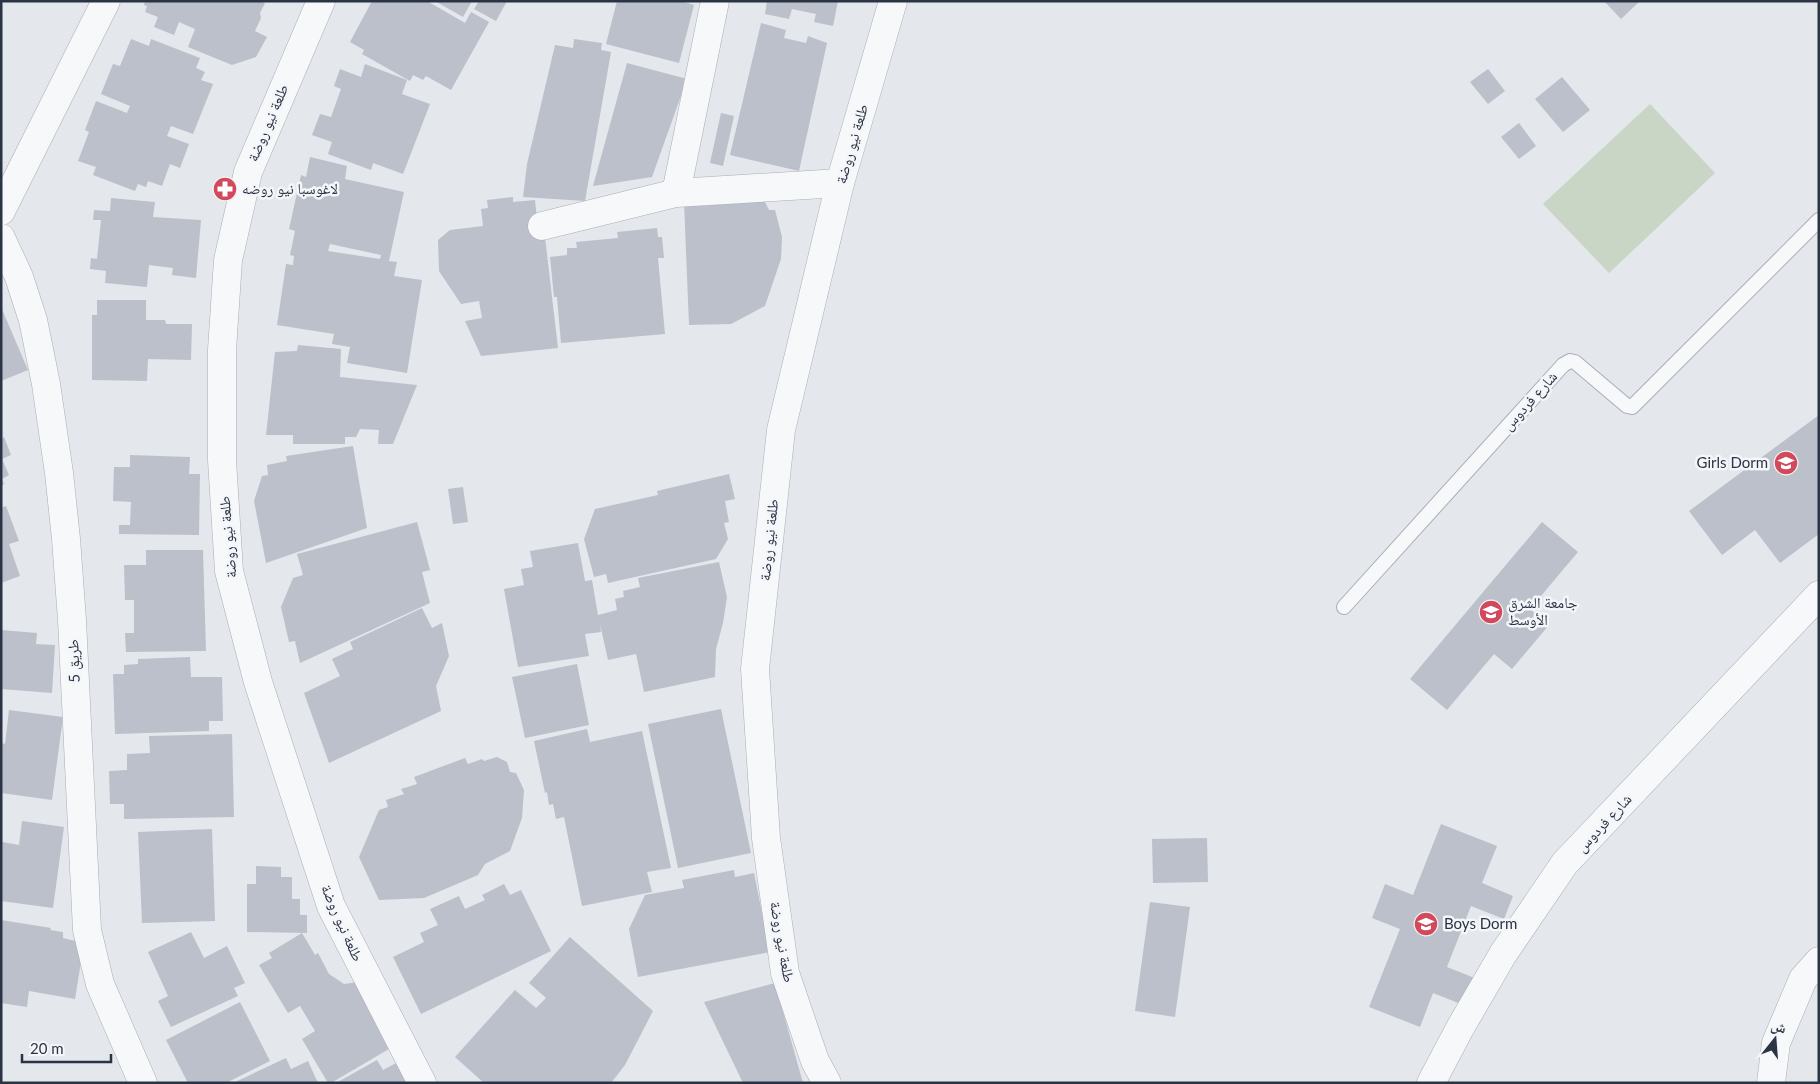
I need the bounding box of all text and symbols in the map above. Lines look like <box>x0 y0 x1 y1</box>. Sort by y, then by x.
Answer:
street label: طلعة نيو روضة <box>243 81 292 164</box>
street label: طلعة نيو روضة <box>831 102 872 186</box>
pharmacy icon: لاغوسبا نيو روضه <box>212 176 238 202</box>
place label: لاغوسبا نيو روضه <box>242 179 338 198</box>
street label: شارع فردوس <box>1498 367 1562 435</box>
school or university icon: Girls Dorm <box>1773 450 1799 476</box>
place label: Girls Dorm <box>1697 453 1768 471</box>
street label: طلعة نيو روضة <box>214 495 241 579</box>
street label: طلعة نيو روضة <box>755 498 782 582</box>
place label: جامعة الشرق الأوسط <box>1508 593 1578 629</box>
school or university icon: جامعة الشرق الأوسط <box>1478 599 1504 625</box>
street label: طريق 5 <box>63 639 85 683</box>
street label: شارع فردوس <box>1572 789 1636 857</box>
street label: طلعة نيو روضة <box>317 881 368 964</box>
street label: طلعة نيو روضة <box>766 900 799 984</box>
school or university icon: Boys Dorm <box>1413 911 1439 937</box>
place label: Boys Dorm <box>1444 914 1517 932</box>
north arrow <box>1750 1014 1800 1064</box>
text: ش <box>1769 1016 1789 1037</box>
scale bar <box>22 1032 111 1064</box>
text: 20 m <box>30 1039 64 1057</box>

